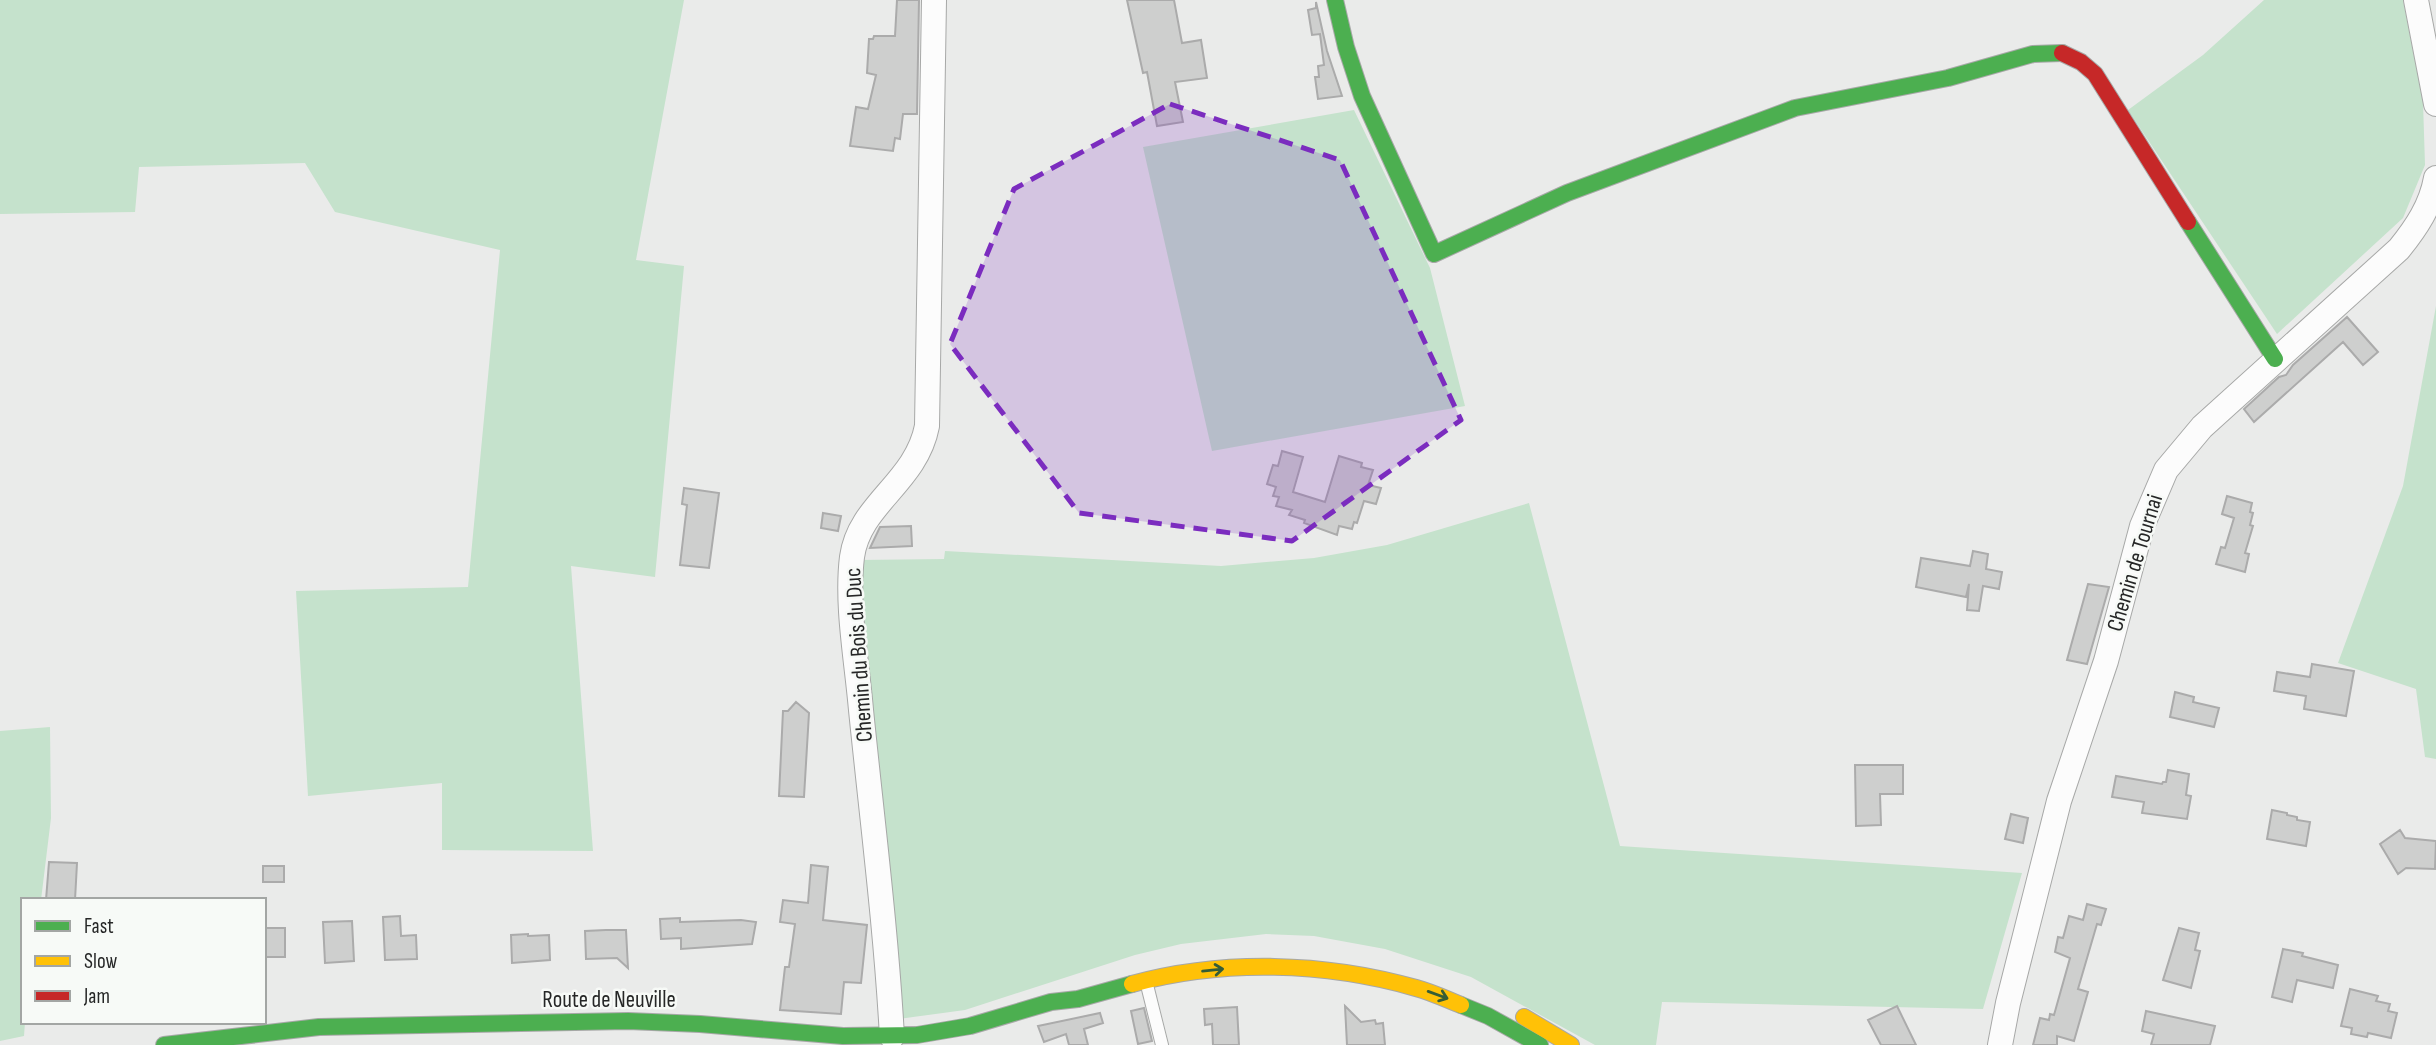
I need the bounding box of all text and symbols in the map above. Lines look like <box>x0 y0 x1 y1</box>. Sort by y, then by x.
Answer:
street label: Chemin de Tournai <box>2101 491 2169 635</box>
street label: Chemin du Bois du Duc <box>839 567 879 743</box>
legend <box>21 898 266 1024</box>
text: Fast <box>84 914 114 939</box>
text: Slow <box>84 949 118 974</box>
one-way arrow <box>1202 963 1224 976</box>
text: Jam <box>83 984 110 1009</box>
street label: Route de Neuville <box>542 986 676 1014</box>
one-way arrow <box>1426 990 1448 1002</box>

